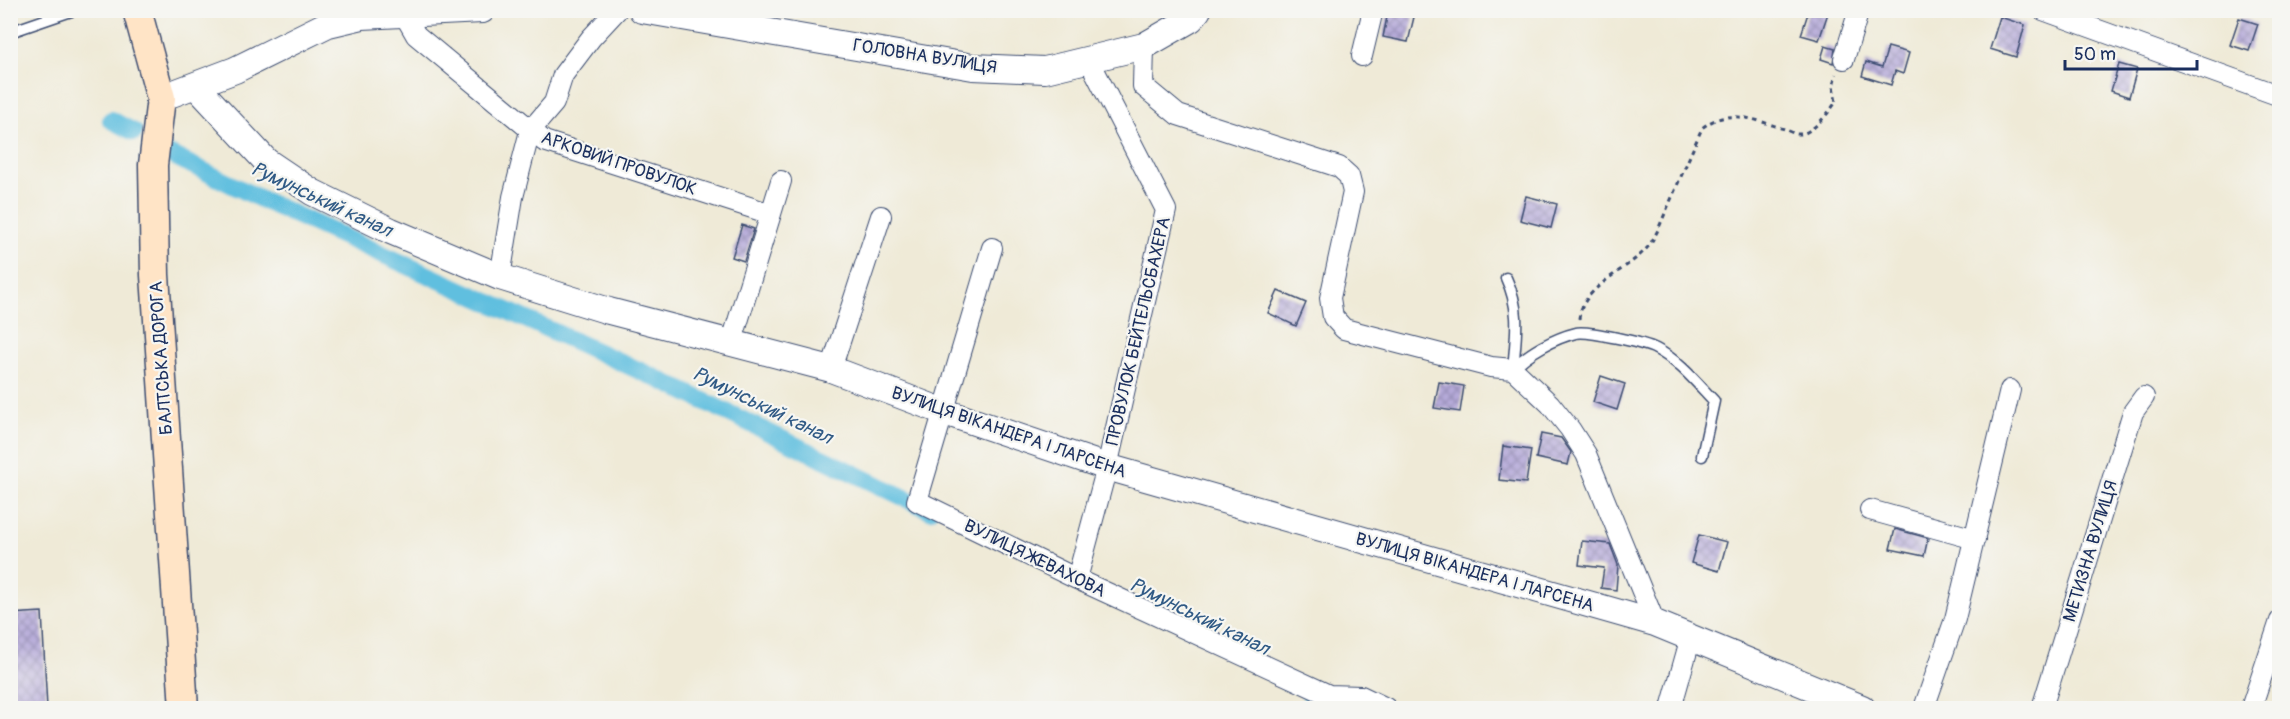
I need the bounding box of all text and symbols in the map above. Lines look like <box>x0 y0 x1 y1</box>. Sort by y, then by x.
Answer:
scale bar <box>2065 33 2197 71</box>
street label: ГОЛОВНА ВУЛИЦЯ <box>851 34 998 79</box>
text: 50 m <box>2074 43 2116 66</box>
street label: АРКОВИЙ ПРОВУЛОК <box>538 126 700 201</box>
water label: Румунський канал <box>248 156 397 244</box>
street label: ПРОВУЛОК БЕЙТЕЛЬСБАХЕРА <box>1101 214 1176 448</box>
street label: БАЛТСЬКА ДОРОГА <box>145 280 178 436</box>
water label: Румунський канал <box>689 361 838 451</box>
street label: ВУЛИЦЯ ВІКАНДЕРА І ЛАРСЕНА <box>888 381 1130 484</box>
street label: МЕТИЗНА ВУЛИЦЯ <box>2058 478 2123 625</box>
street label: ВУЛИЦЯ ЖЕВАХОВА <box>960 514 1110 603</box>
street label: ВУЛИЦЯ ВІКАНДЕРА І ЛАРСЕНА <box>1353 527 1597 618</box>
water label: Румунський канал <box>1126 572 1275 662</box>

